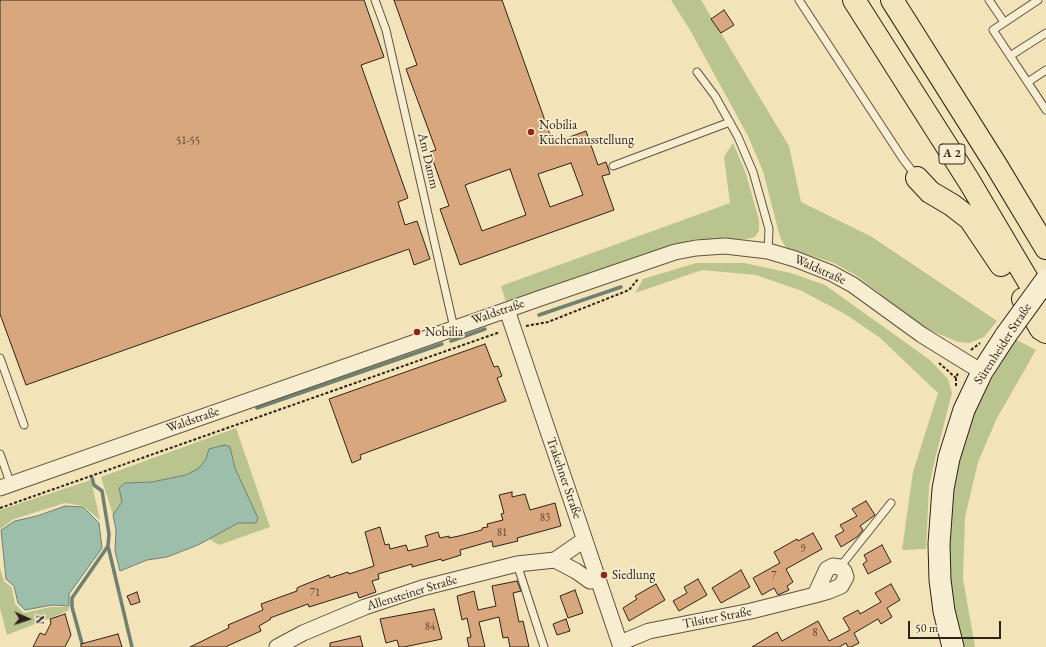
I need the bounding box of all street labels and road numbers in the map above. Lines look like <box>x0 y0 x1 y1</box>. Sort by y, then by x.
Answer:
street label: Am Damm <box>414 132 442 190</box>
road number: A 2 <box>939 144 965 164</box>
street label: Waldstraße <box>792 252 848 288</box>
street label: Waldstraße <box>469 296 527 328</box>
street label: Sürenheider Straße <box>971 300 1035 388</box>
street label: Waldstraße <box>164 404 222 436</box>
street label: Trakehner Straße <box>543 435 585 521</box>
street label: Allensteiner Straße <box>365 572 459 614</box>
street label: Tilsiter Straße <box>681 604 753 632</box>

